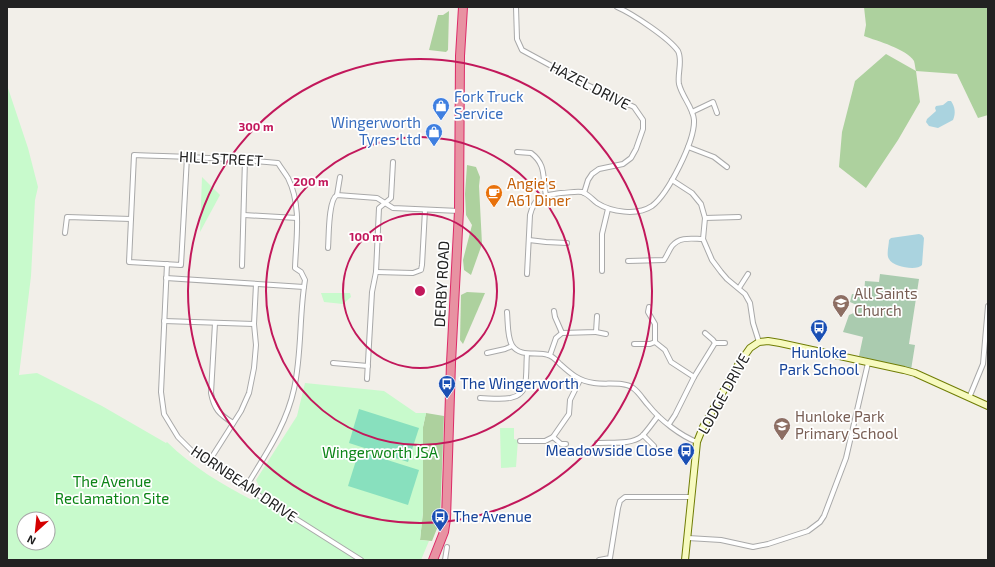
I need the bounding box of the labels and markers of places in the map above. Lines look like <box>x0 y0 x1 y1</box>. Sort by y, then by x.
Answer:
place label: Fork Truck Service <box>454 87 524 122</box>
shop icon: Fork Truck Service <box>431 96 451 121</box>
place label: Wingerworth Tyres Ltd <box>331 113 421 148</box>
shop icon: Wingerworth Tyres Ltd <box>424 122 444 147</box>
place label: Angie's A61 Diner <box>507 174 571 209</box>
cafe icon: Angie's A61 Diner <box>484 183 504 208</box>
centre of rings <box>413 284 427 298</box>
place label: All Saints Church <box>854 284 918 319</box>
school or university icon: All Saints Church <box>831 293 851 318</box>
bus stop icon: Hunloke Park School <box>809 318 829 343</box>
place label: Hunloke Park School <box>779 343 859 378</box>
bus stop icon: The Wingerworth <box>437 374 457 399</box>
place label: The Wingerworth <box>460 374 579 392</box>
place label: Hunloke Park Primary School <box>795 407 898 442</box>
school or university icon: Hunloke Park Primary School <box>772 416 792 441</box>
place label: Meadowside Close <box>546 441 673 459</box>
bus stop icon: Meadowside Close <box>676 441 696 466</box>
bus stop icon: The Avenue <box>430 507 450 532</box>
place label: The Avenue <box>453 507 532 525</box>

